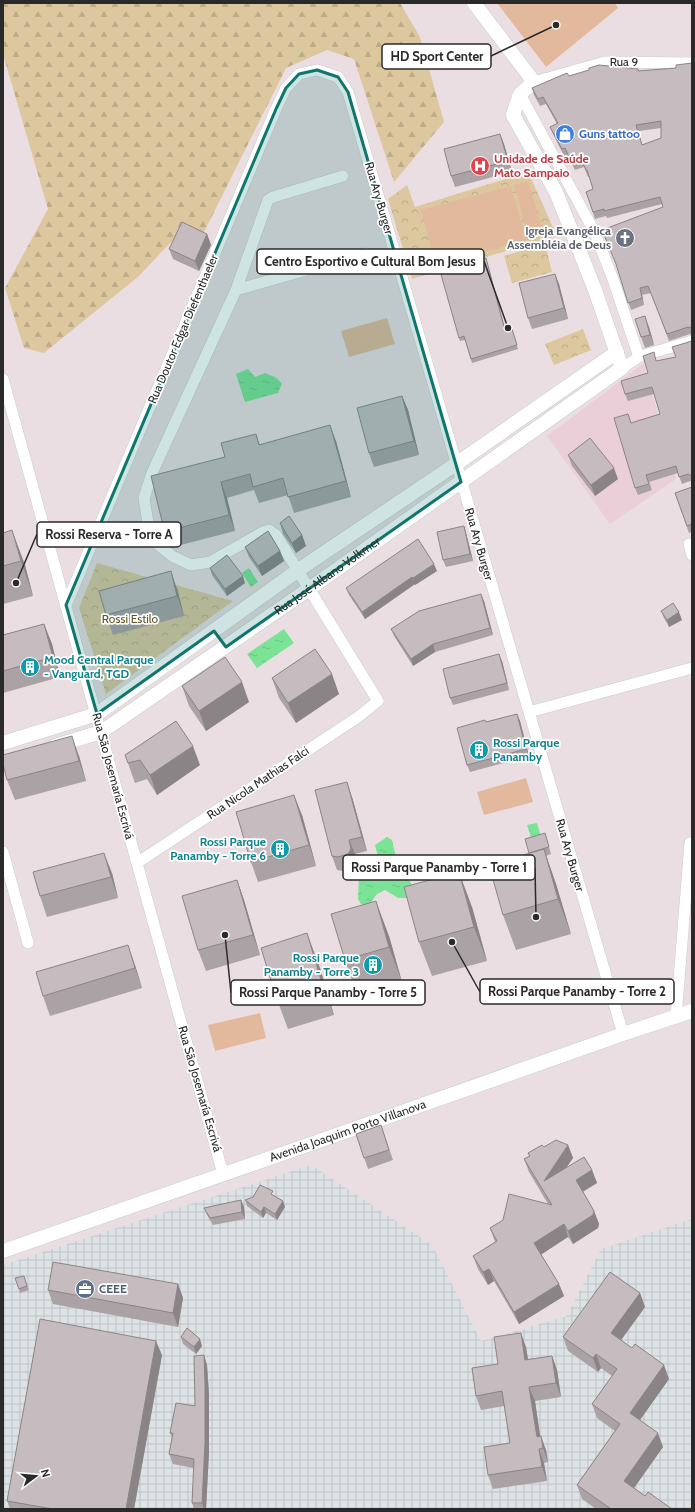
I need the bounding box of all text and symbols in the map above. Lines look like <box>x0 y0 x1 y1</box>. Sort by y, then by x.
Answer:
callout: HD Sport Center <box>382 44 491 69</box>
text: HD Sport Center <box>391 48 484 64</box>
street label: Rua 9 <box>610 54 639 69</box>
shop icon: Guns tattoo <box>554 123 576 145</box>
place label: Guns tattoo <box>579 126 640 141</box>
place label: Unidade de Saúde Mato Sampaio <box>494 151 589 180</box>
hospital icon: Unidade de Saúde Mato Sampaio <box>469 155 491 177</box>
street label: Rua Ary Burger <box>362 160 397 236</box>
place label: Igreja Evangélica Assembléia de Deus <box>507 223 611 252</box>
church icon: Igreja Evangélica Assembléia de Deus <box>614 227 636 249</box>
callout: Centro Esportivo e Cultural Bom Jesus <box>257 249 484 274</box>
street label: Rua Doutor Edgar Diefenthaeler <box>144 252 221 406</box>
text: Centro Esportivo e Cultural Bom Jesus <box>264 253 476 269</box>
street label: Rua Ary Burger <box>462 506 497 582</box>
callout: Rossi Reserva - Torre A <box>37 522 181 547</box>
text: Rossi Reserva - Torre A <box>45 526 174 542</box>
street label: Rua José Albano Volkmer <box>271 533 383 618</box>
park label: Rossi Estilo <box>102 611 159 626</box>
place label: Mood Central Parque - Vanguard, TGD <box>44 652 153 681</box>
building icon: Mood Central Parque - Vanguard, TGD <box>19 656 41 678</box>
street label: Rua São Josemaría Escrivá <box>89 711 138 841</box>
place label: Rossi Parque Panamby <box>493 735 559 764</box>
building icon: Rossi Parque Panamby <box>468 739 490 761</box>
street label: Rua Nicola Mathias Falci <box>204 743 312 822</box>
street label: Rua Ary Burger <box>553 817 588 893</box>
place label: Rossi Parque Panamby - Torre 6 <box>170 834 266 863</box>
building icon: Rossi Parque Panamby - Torre 6 <box>269 838 291 860</box>
callout: Rossi Parque Panamby - Torre 1 <box>343 855 535 880</box>
text: Rossi Parque Panamby - Torre 1 <box>351 859 527 875</box>
place label: Rossi Parque Panamby - Torre 3 <box>264 950 359 979</box>
building icon: Rossi Parque Panamby - Torre 3 <box>362 954 384 976</box>
callout: Rossi Parque Panamby - Torre 2 <box>480 979 674 1004</box>
callout: Rossi Parque Panamby - Torre 5 <box>231 980 425 1005</box>
text: Rossi Parque Panamby - Torre 2 <box>488 983 666 999</box>
text: Rossi Parque Panamby - Torre 5 <box>239 984 417 1000</box>
street label: Rua São Josemaría Escrivá <box>175 1024 226 1154</box>
street label: Avenida Joaquim Porto Villanova <box>267 1096 428 1165</box>
office icon: CEEE <box>74 1278 96 1300</box>
place label: CEEE <box>99 1281 127 1296</box>
north arrow <box>16 1456 56 1496</box>
text: N <box>38 1468 53 1479</box>

